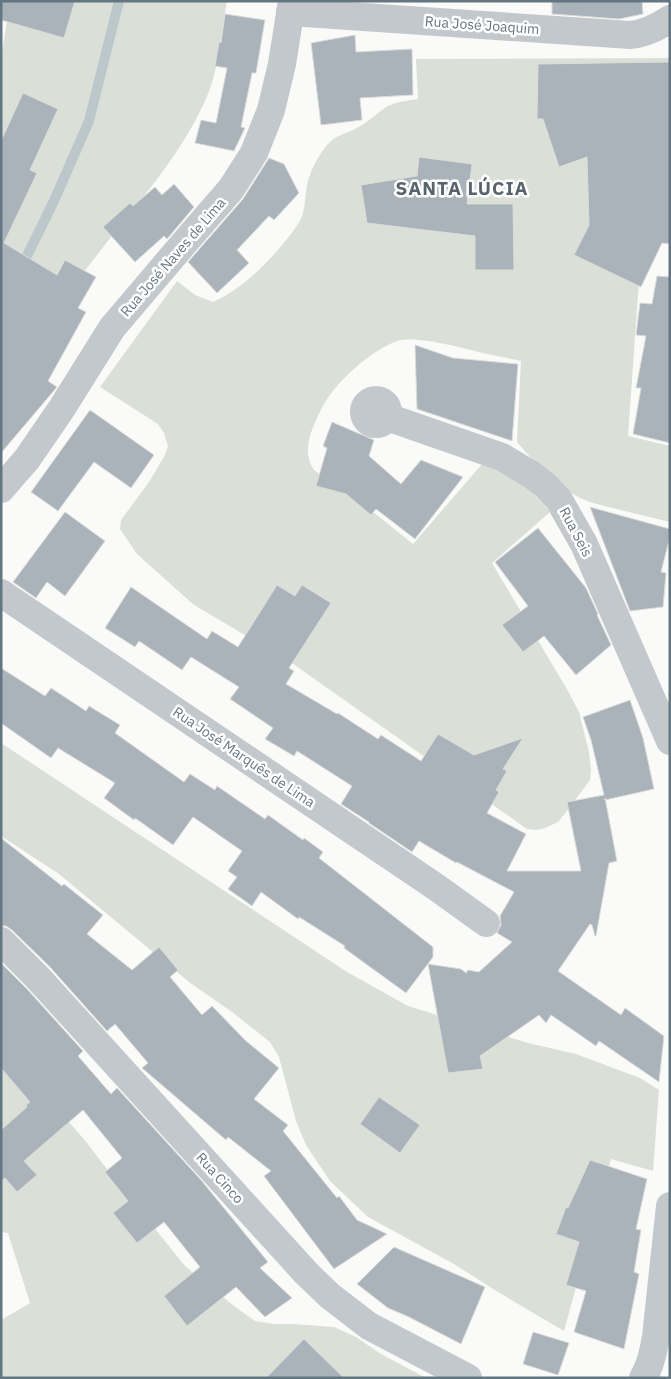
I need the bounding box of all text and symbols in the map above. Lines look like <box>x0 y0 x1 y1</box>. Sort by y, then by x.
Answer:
street label: Rua José Joaquim <box>424 12 540 38</box>
district label: SANTA LÚCIA <box>395 176 529 200</box>
street label: Rua José Naves de Lima <box>116 193 230 320</box>
street label: Rua Seis <box>555 504 597 560</box>
street label: Rua José Marquês de Lima <box>169 703 319 812</box>
street label: Rua Cinco <box>192 1149 248 1207</box>

